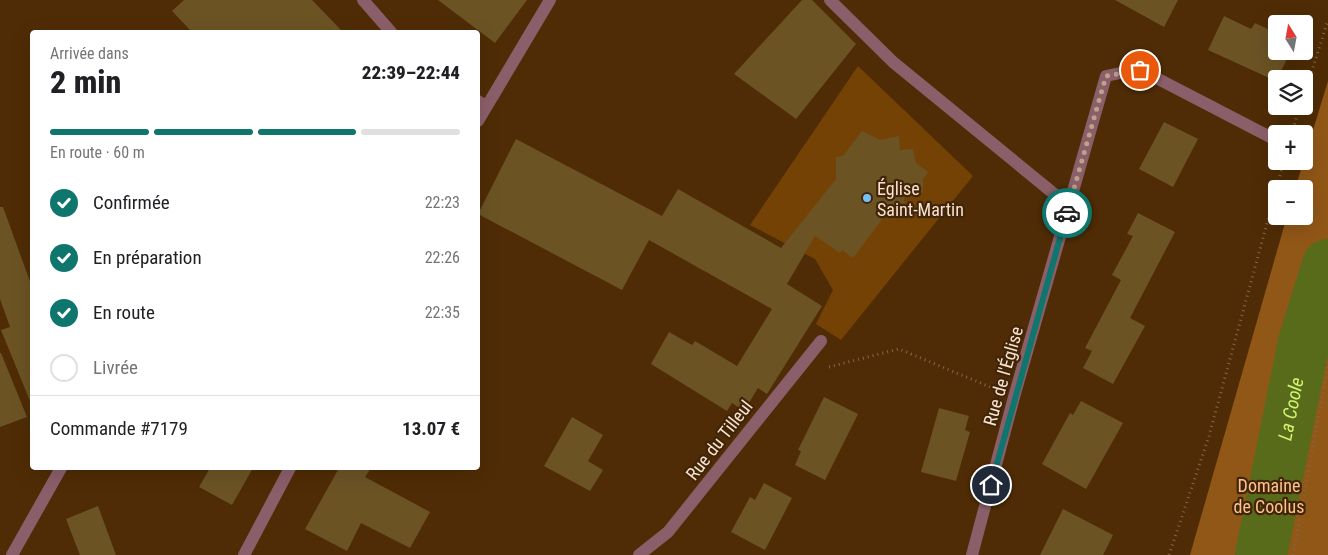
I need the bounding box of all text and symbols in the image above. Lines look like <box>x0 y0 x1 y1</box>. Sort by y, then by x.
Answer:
north arrow <box>1268 15 1312 60</box>
map controls <box>1268 15 1313 225</box>
text: Arrivée dans <box>50 44 129 63</box>
pin <box>1119 49 1161 91</box>
icon: bag <box>1126 56 1154 84</box>
text: 22:39–22:44 <box>362 61 460 84</box>
text: 2 min <box>50 63 121 101</box>
button: layers <box>1268 70 1313 115</box>
button: + <box>1268 125 1313 170</box>
text: En route · 60 m <box>50 143 145 162</box>
place label: Église Saint-Martin <box>877 178 964 220</box>
button: − <box>1268 180 1313 225</box>
courier <box>1042 188 1092 238</box>
icon: check <box>50 189 78 217</box>
text: Confirmée <box>93 191 170 214</box>
marker: Église Saint-Martin <box>861 192 873 204</box>
text: 22:23 <box>425 193 460 212</box>
icon: car <box>1053 199 1081 227</box>
icon: check <box>50 244 78 272</box>
text: En préparation <box>93 246 202 269</box>
text: 22:26 <box>425 248 460 267</box>
icon: check <box>50 299 78 327</box>
text: En route <box>93 301 155 324</box>
text: 22:35 <box>425 303 460 322</box>
street label: Rue de l'Église <box>979 324 1027 428</box>
text: Livrée <box>93 356 138 379</box>
water label: La Coole <box>1273 375 1308 442</box>
street label: Rue du Tilleul <box>681 396 757 484</box>
text: Commande #7179 <box>50 417 188 440</box>
text: 13.07 € <box>402 417 460 440</box>
pin <box>970 464 1012 506</box>
icon: home <box>977 471 1005 499</box>
park label: Domaine de Coolus <box>1234 475 1304 517</box>

